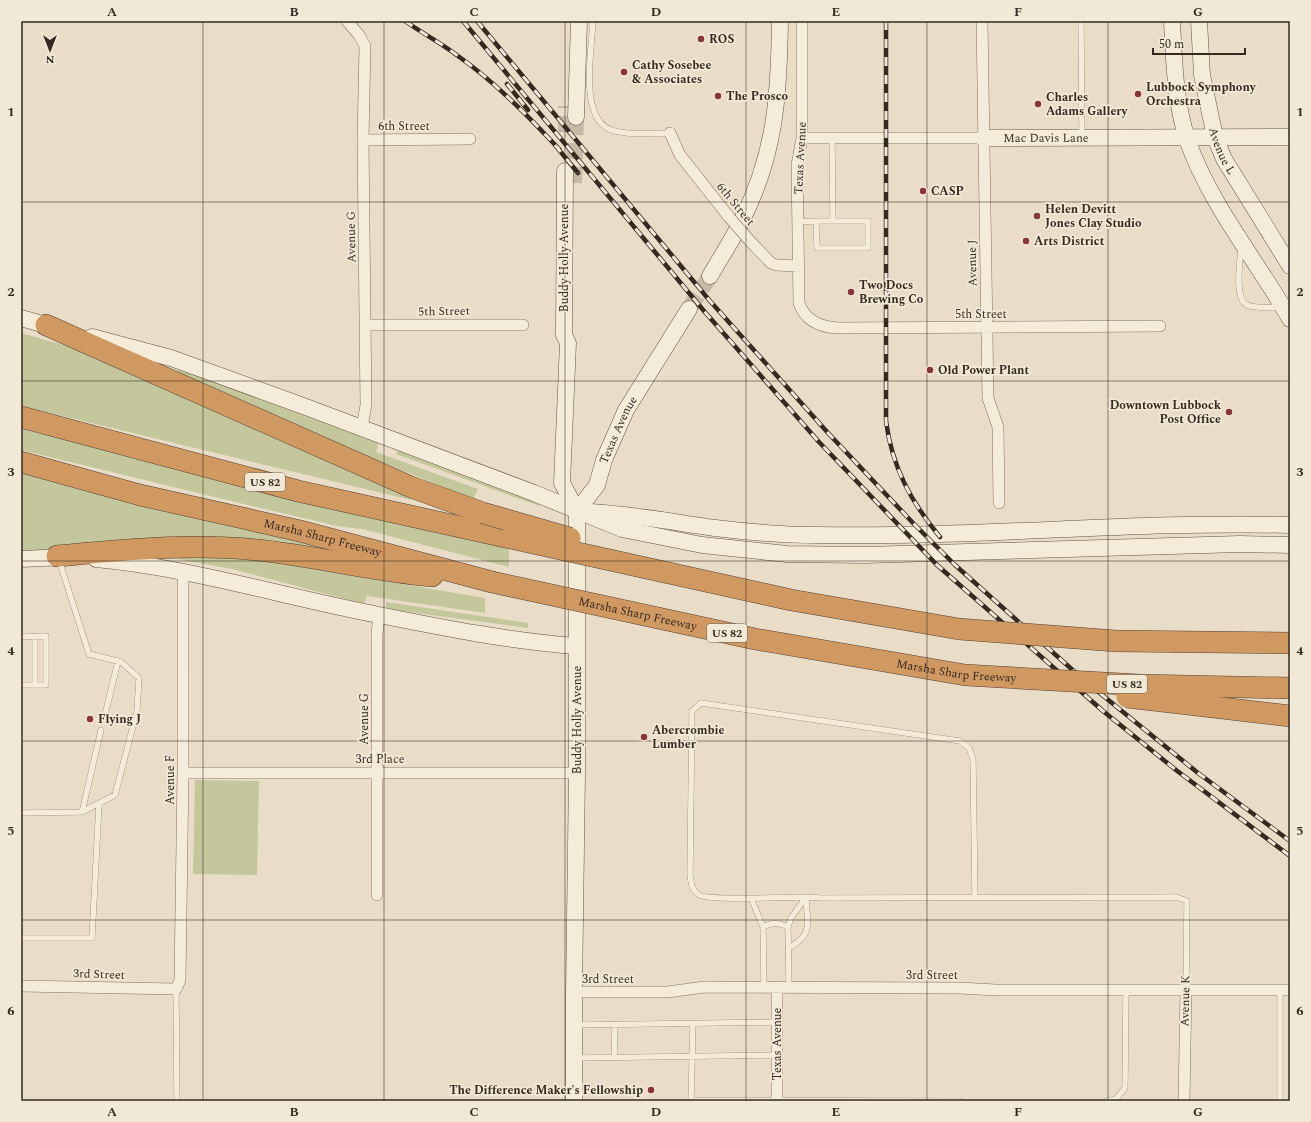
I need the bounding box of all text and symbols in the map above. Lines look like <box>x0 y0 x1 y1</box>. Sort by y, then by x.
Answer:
text: A <box>107 2 117 22</box>
text: B <box>289 2 299 22</box>
text: C <box>469 2 479 22</box>
text: D <box>651 2 661 22</box>
text: E <box>832 2 841 22</box>
text: F <box>1014 2 1022 22</box>
text: G <box>1193 2 1203 22</box>
north arrow <box>30 30 70 70</box>
place label: ROS <box>709 30 734 49</box>
scale bar <box>1153 30 1245 56</box>
marker: ROS <box>696 34 706 44</box>
text: 50 m <box>1159 35 1184 54</box>
text: N <box>45 51 54 68</box>
place label: Cathy Sosebee & Associates <box>632 56 711 89</box>
marker: Cathy Sosebee & Associates <box>619 67 629 77</box>
place label: Lubbock Symphony Orchestra <box>1146 78 1257 111</box>
place label: The Prosco <box>726 87 789 106</box>
place label: Charles Adams Gallery <box>1046 88 1129 121</box>
marker: Lubbock Symphony Orchestra <box>1133 89 1143 99</box>
marker: The Prosco <box>713 91 723 101</box>
marker: Charles Adams Gallery <box>1033 99 1043 109</box>
text: 1 <box>7 102 15 122</box>
text: 1 <box>1296 102 1304 122</box>
street label: 6th Street <box>378 117 430 136</box>
street label: Texas Avenue <box>789 121 812 195</box>
street label: Avenue L <box>1203 126 1241 179</box>
street label: Mac Davis Lane <box>1003 129 1089 148</box>
street label: 6th Street <box>712 178 760 230</box>
place label: CASP <box>931 182 964 201</box>
marker: CASP <box>918 186 928 196</box>
place label: Helen Devitt Jones Clay Studio <box>1045 200 1142 233</box>
street label: Buddy Holly Avenue <box>555 204 574 312</box>
street label: Avenue G <box>342 211 361 263</box>
marker: Helen Devitt Jones Clay Studio <box>1032 211 1042 221</box>
place label: Arts District <box>1034 232 1105 251</box>
marker: Arts District <box>1021 236 1031 246</box>
street label: Avenue J <box>963 239 982 287</box>
place label: Two Docs Brewing Co <box>859 276 924 309</box>
text: 2 <box>7 282 15 302</box>
text: 2 <box>1296 282 1304 302</box>
marker: Two Docs Brewing Co <box>846 287 856 297</box>
street label: 5th Street <box>418 302 470 321</box>
street label: 5th Street <box>955 305 1007 324</box>
place label: Old Power Plant <box>938 361 1029 380</box>
marker: Old Power Plant <box>925 365 935 375</box>
street label: Texas Avenue <box>594 392 643 467</box>
place label: Downtown Lubbock Post Office <box>1110 396 1222 429</box>
marker: Downtown Lubbock Post Office <box>1224 407 1234 417</box>
text: 3 <box>7 462 15 482</box>
text: 3 <box>1296 462 1304 482</box>
road number: US 82 <box>245 473 285 491</box>
street label: Marsha Sharp Freeway <box>262 514 385 563</box>
street label: Marsha Sharp Freeway <box>576 592 700 636</box>
road number: US 82 <box>707 624 747 642</box>
text: 4 <box>7 641 15 661</box>
text: 4 <box>1296 641 1304 661</box>
street label: Marsha Sharp Freeway <box>895 654 1018 688</box>
street label: Buddy Holly Avenue <box>568 666 587 774</box>
road number: US 82 <box>1107 675 1147 693</box>
street label: Avenue G <box>355 693 374 745</box>
place label: Flying J <box>98 710 141 729</box>
marker: Flying J <box>85 714 95 724</box>
place label: Abercrombie Lumber <box>652 721 724 754</box>
marker: Abercrombie Lumber <box>639 732 649 742</box>
street label: 3rd Place <box>355 750 405 769</box>
street label: Avenue F <box>161 755 180 805</box>
text: 5 <box>7 821 15 841</box>
text: 5 <box>1296 821 1304 841</box>
street label: 3rd Street <box>73 964 125 985</box>
street label: 3rd Street <box>906 966 958 985</box>
street label: 3rd Street <box>582 970 634 989</box>
street label: Avenue K <box>1176 975 1195 1027</box>
text: 6 <box>7 1001 15 1021</box>
text: 6 <box>1296 1001 1304 1021</box>
street label: Texas Avenue <box>768 1007 787 1080</box>
place label: The Difference Maker's Fellowship <box>449 1081 643 1100</box>
marker: The Difference Maker's Fellowship <box>646 1085 656 1095</box>
text: A <box>107 1102 117 1122</box>
text: B <box>289 1102 299 1122</box>
text: C <box>469 1102 479 1122</box>
text: D <box>651 1102 661 1122</box>
text: E <box>832 1102 841 1122</box>
text: F <box>1014 1102 1022 1122</box>
text: G <box>1193 1102 1203 1122</box>

